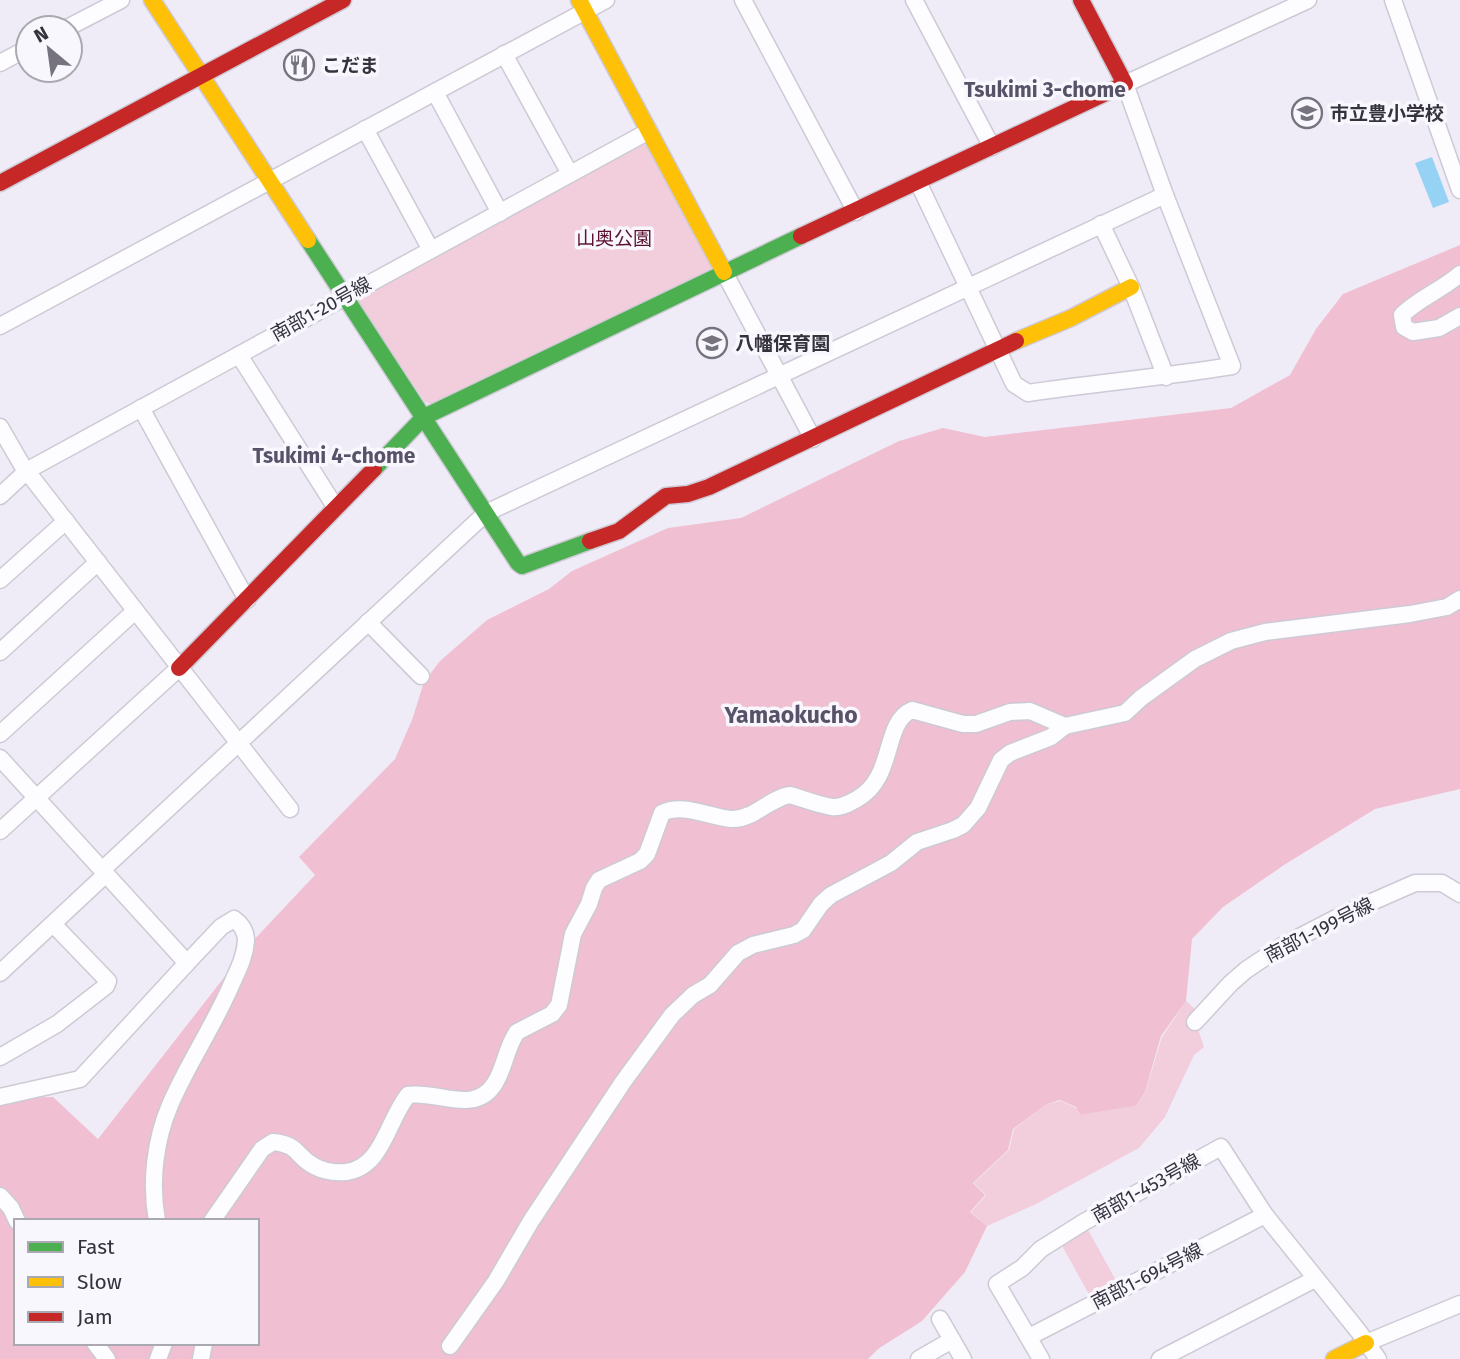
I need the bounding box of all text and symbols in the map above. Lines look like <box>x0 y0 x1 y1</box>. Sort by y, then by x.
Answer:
north arrow <box>14 14 84 84</box>
text: N <box>30 21 52 48</box>
restaurant icon: こだま <box>282 48 316 82</box>
place label: こだま <box>322 54 379 77</box>
district label: Tsukimi 3-chome <box>964 77 1126 103</box>
school or university icon: 市立豊小学校 <box>1290 96 1324 130</box>
place label: 市立豊小学校 <box>1330 102 1444 125</box>
park label: 山奥公園 <box>576 227 652 250</box>
street label: 南部1-20号線 <box>267 272 375 346</box>
school or university icon: 八幡保育園 <box>695 326 729 360</box>
place label: 八幡保育園 <box>735 332 830 355</box>
district label: Tsukimi 4-chome <box>253 443 416 469</box>
district label: Yamaokucho <box>723 701 858 729</box>
street label: 南部1-199号線 <box>1261 893 1377 967</box>
street label: 南部1-453号線 <box>1088 1149 1204 1227</box>
legend <box>14 1219 259 1345</box>
text: Fast <box>77 1234 115 1260</box>
street label: 南部1-694号線 <box>1088 1238 1206 1314</box>
text: Slow <box>77 1269 122 1295</box>
text: Jam <box>77 1304 113 1330</box>

